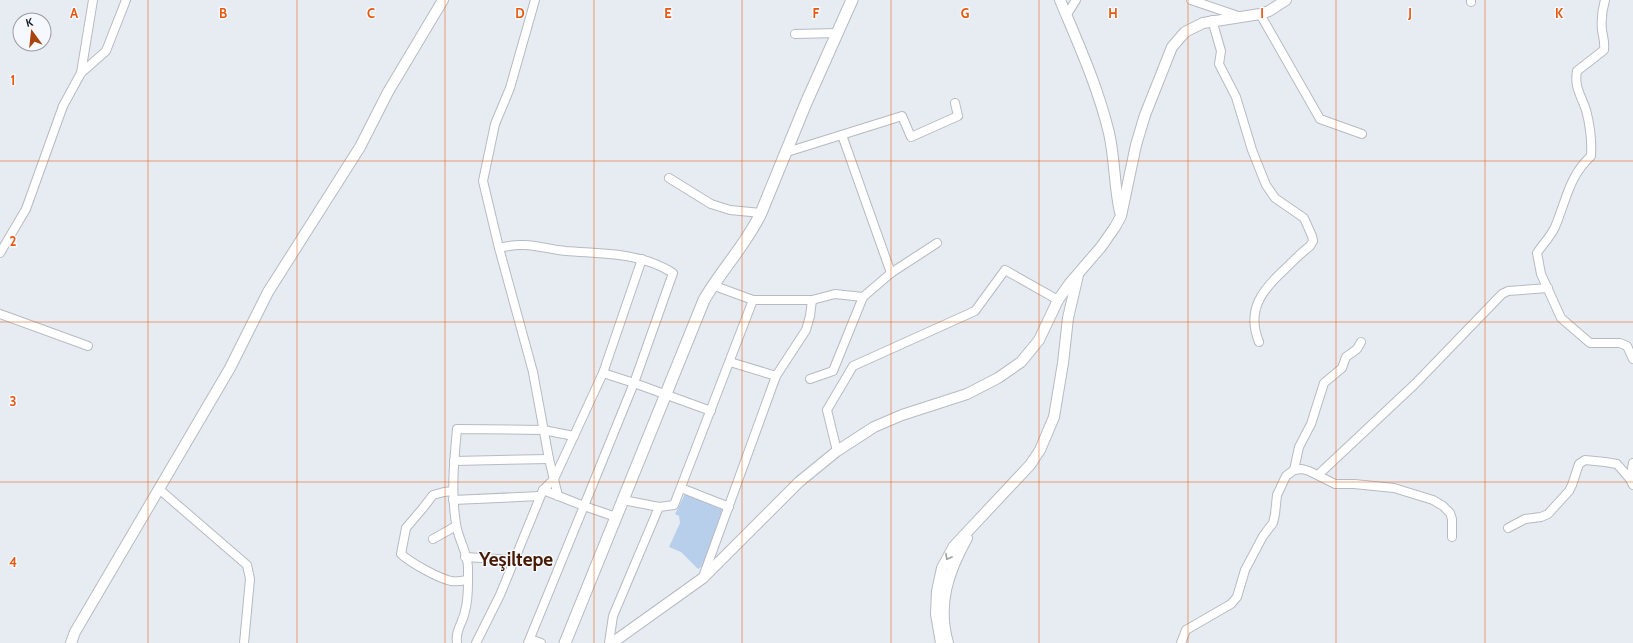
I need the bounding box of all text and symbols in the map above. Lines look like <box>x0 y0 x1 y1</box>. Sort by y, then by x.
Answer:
text: A <box>70 5 79 21</box>
text: B <box>219 5 227 21</box>
text: C <box>367 5 375 21</box>
text: D <box>515 5 525 21</box>
text: E <box>664 5 672 21</box>
text: F <box>813 5 820 21</box>
text: G <box>961 5 970 21</box>
text: H <box>1108 5 1118 21</box>
text: I <box>1260 5 1264 21</box>
text: J <box>1407 5 1412 21</box>
text: K <box>1555 5 1564 21</box>
north arrow <box>12 12 52 52</box>
text: K <box>24 15 35 30</box>
text: 1 <box>11 72 15 88</box>
text: 2 <box>10 233 17 249</box>
text: 3 <box>9 393 17 409</box>
district label: Yeşiltepe <box>478 548 553 571</box>
one-way arrow <box>946 553 953 560</box>
text: 4 <box>9 554 17 570</box>

